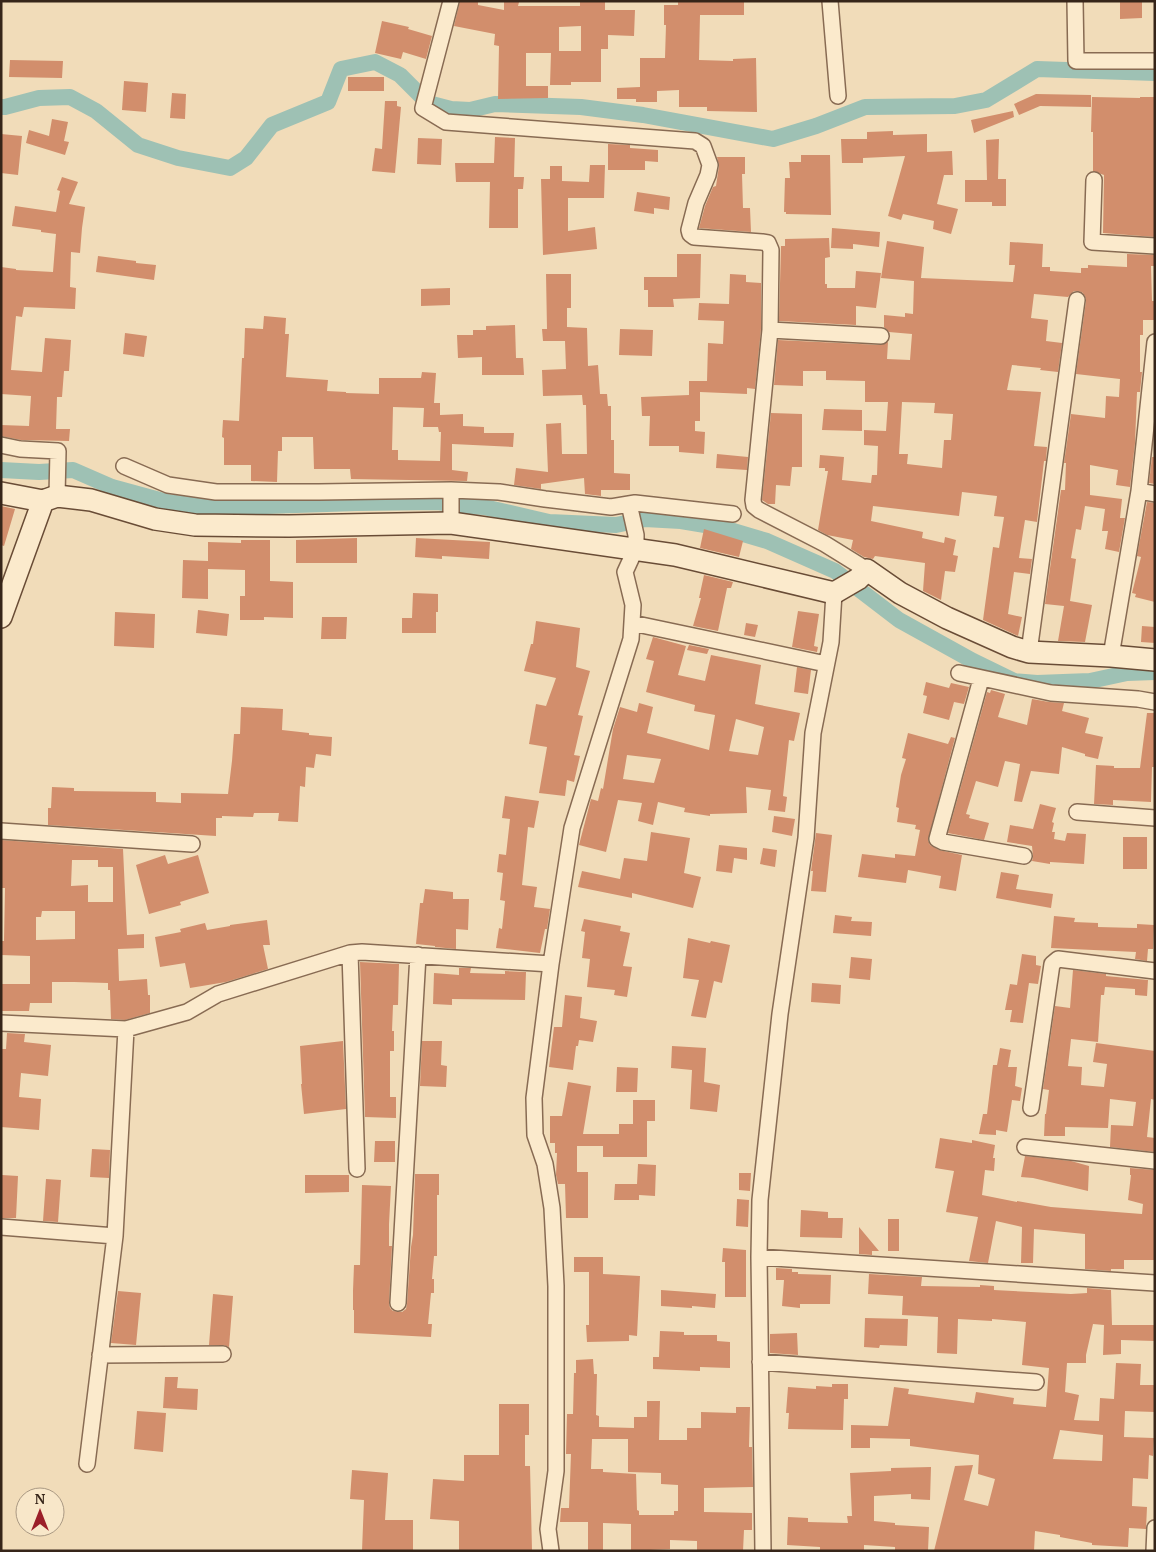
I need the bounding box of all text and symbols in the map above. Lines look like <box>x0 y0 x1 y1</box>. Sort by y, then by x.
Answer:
north arrow <box>15 1487 65 1537</box>
text: N <box>35 1489 46 1508</box>

